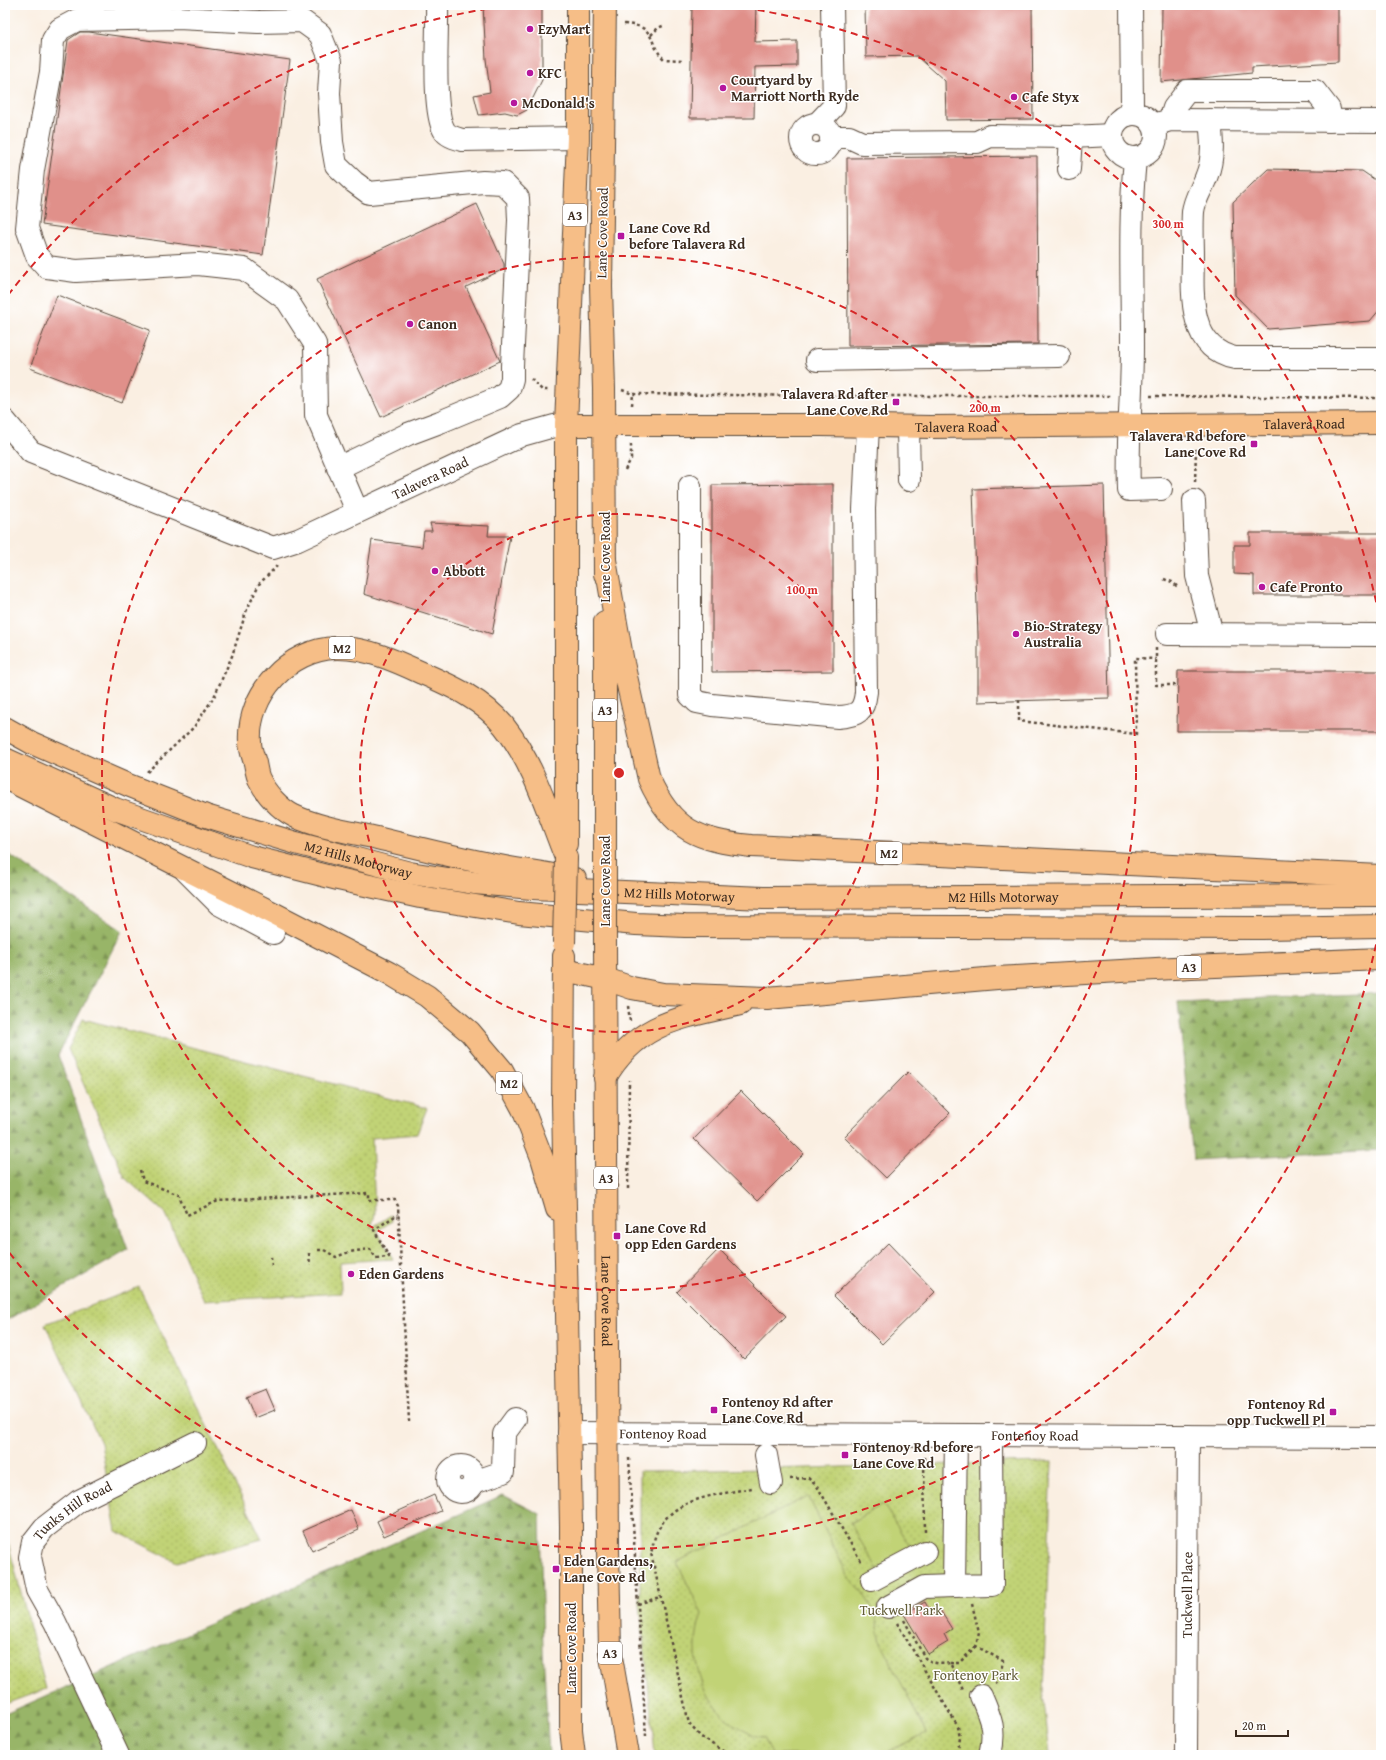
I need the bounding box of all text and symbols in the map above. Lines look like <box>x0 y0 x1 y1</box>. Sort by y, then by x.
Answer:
place label: EzyMart <box>538 19 591 39</box>
marker: EzyMart <box>525 24 535 34</box>
place label: KFC <box>538 63 562 83</box>
marker: KFC <box>525 68 535 78</box>
place label: Courtyard by Marriott North Ryde <box>731 70 859 106</box>
marker: Courtyard by Marriott North Ryde <box>718 83 728 93</box>
place label: Cafe Styx <box>1022 87 1080 107</box>
marker: Cafe Styx <box>1009 92 1019 102</box>
place label: McDonald's <box>522 93 595 113</box>
marker: McDonald's <box>509 98 519 108</box>
street label: Lane Cove Road <box>591 187 613 279</box>
road number: A3 <box>563 204 587 226</box>
text: 300 m <box>1152 215 1185 232</box>
place label: Lane Cove Rd before Talavera Rd <box>629 218 745 254</box>
marker: Lane Cove Rd before Talavera Rd <box>616 231 626 241</box>
place label: Canon <box>418 314 458 334</box>
marker: Canon <box>405 319 415 329</box>
place label: Talavera Rd after Lane Cove Rd <box>781 384 889 420</box>
marker: Talavera Rd after Lane Cove Rd <box>891 397 901 407</box>
text: 200 m <box>969 399 1002 416</box>
street label: Talavera Road <box>1263 413 1346 434</box>
street label: Talavera Road <box>915 416 998 437</box>
place label: Talavera Rd before Lane Cove Rd <box>1130 426 1246 462</box>
marker: Talavera Rd before Lane Cove Rd <box>1249 439 1259 449</box>
street label: Talavera Road <box>389 451 472 505</box>
street label: Lane Cove Road <box>595 511 615 603</box>
place label: Abbott <box>443 561 486 581</box>
marker: Abbott <box>430 566 440 576</box>
place label: Cafe Pronto <box>1270 577 1343 597</box>
text: 100 m <box>786 581 819 598</box>
marker: Cafe Pronto <box>1257 582 1267 592</box>
place label: Bio-Strategy Australia <box>1024 616 1103 652</box>
marker: Bio-Strategy Australia <box>1011 629 1021 639</box>
road number: M2 <box>329 637 355 659</box>
road number: A3 <box>593 699 617 721</box>
centre of rings <box>612 766 626 780</box>
street label: Lane Cove Road <box>595 835 615 927</box>
street label: M2 Hills Motorway <box>302 836 415 883</box>
road number: M2 <box>876 842 902 864</box>
street label: M2 Hills Motorway <box>624 882 735 907</box>
street label: M2 Hills Motorway <box>948 887 1059 907</box>
road number: A3 <box>1177 956 1201 978</box>
road number: M2 <box>496 1072 522 1094</box>
road number: A3 <box>594 1167 618 1189</box>
place label: Lane Cove Rd opp Eden Gardens <box>625 1218 736 1254</box>
marker: Lane Cove Rd opp Eden Gardens <box>612 1231 622 1241</box>
street label: Lane Cove Road <box>597 1255 617 1347</box>
place label: Eden Gardens <box>359 1264 444 1284</box>
marker: Eden Gardens <box>346 1269 356 1279</box>
place label: Fontenoy Rd after Lane Cove Rd <box>722 1392 834 1428</box>
place label: Fontenoy Rd opp Tuckwell Pl <box>1227 1394 1326 1430</box>
marker: Fontenoy Rd after Lane Cove Rd <box>709 1405 719 1415</box>
marker: Fontenoy Rd opp Tuckwell Pl <box>1328 1407 1338 1417</box>
street label: Fontenoy Road <box>619 1423 707 1444</box>
street label: Fontenoy Road <box>991 1425 1079 1446</box>
place label: Fontenoy Rd before Lane Cove Rd <box>853 1437 973 1473</box>
marker: Fontenoy Rd before Lane Cove Rd <box>840 1450 850 1460</box>
street label: Tunks Hill Road <box>28 1476 116 1544</box>
place label: Eden Gardens, Lane Cove Rd <box>564 1551 653 1587</box>
street label: Tuckwell Place <box>1177 1551 1197 1638</box>
marker: Eden Gardens, Lane Cove Rd <box>551 1564 561 1574</box>
park label: Tuckwell Park <box>860 1600 943 1620</box>
street label: Lane Cove Road <box>561 1602 581 1694</box>
road number: A3 <box>598 1642 622 1664</box>
park label: Fontenoy Park <box>934 1665 1019 1685</box>
scale bar <box>1236 1712 1288 1738</box>
text: 20 m <box>1242 1717 1266 1734</box>

